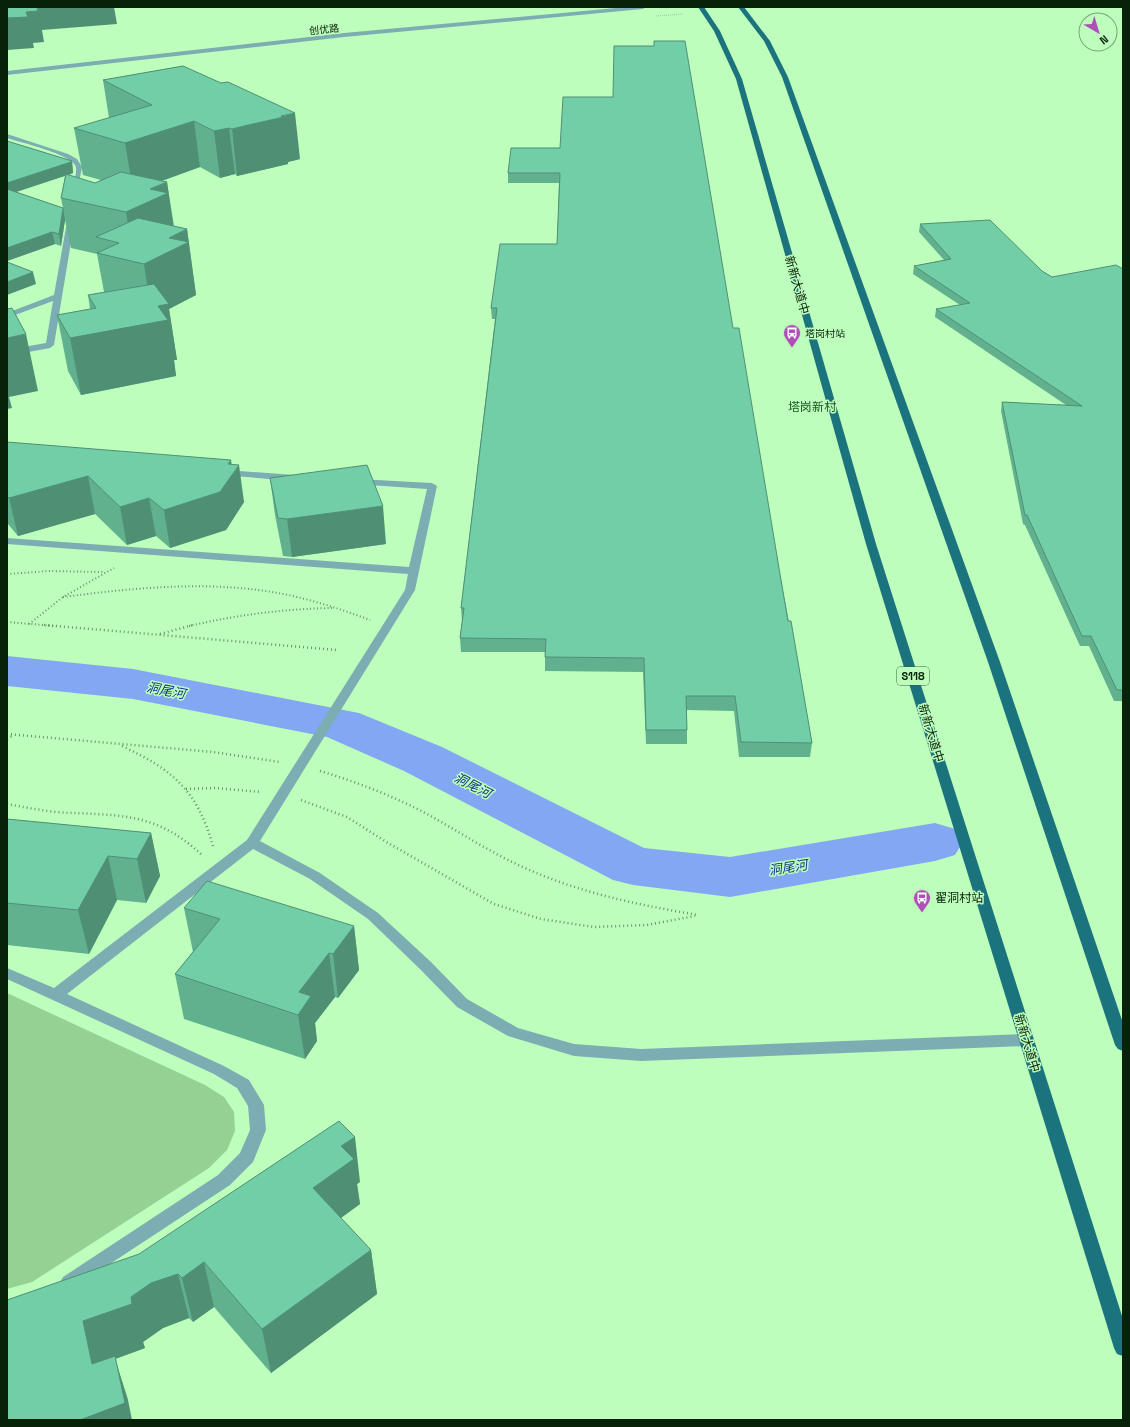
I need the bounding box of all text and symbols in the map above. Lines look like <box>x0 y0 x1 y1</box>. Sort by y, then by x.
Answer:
north arrow <box>1078 12 1118 52</box>
street label: 创优路 <box>308 21 340 38</box>
text: N <box>1097 32 1111 48</box>
street label: 新新大道中 <box>781 254 813 316</box>
bus stop icon: 塔岗村站 <box>782 323 802 348</box>
place label: 塔岗村站 <box>805 327 845 340</box>
district label: 塔岗新村 <box>788 399 837 415</box>
road number: S118 <box>897 667 929 685</box>
water label: 洞尾河 <box>145 678 190 703</box>
street label: 新新大道中 <box>915 702 947 764</box>
water label: 洞尾河 <box>452 769 497 803</box>
water label: 洞尾河 <box>767 856 812 879</box>
bus stop icon: 翟洞村站 <box>912 888 932 913</box>
place label: 翟洞村站 <box>935 890 983 906</box>
street label: 新新大道中 <box>1011 1012 1043 1074</box>

